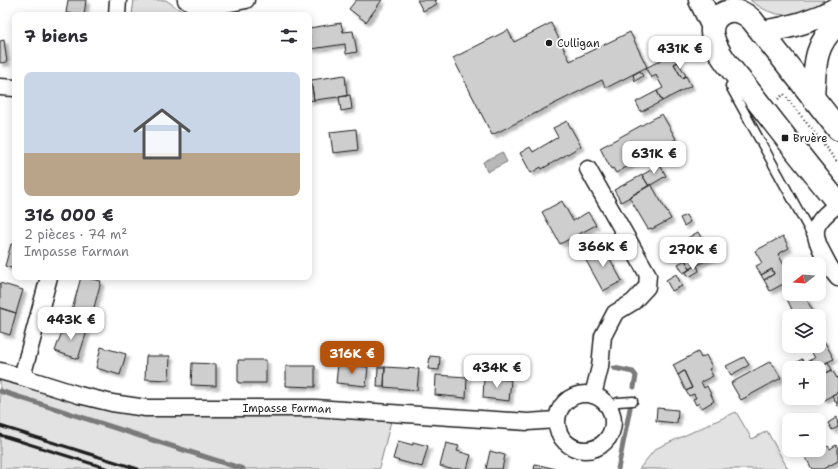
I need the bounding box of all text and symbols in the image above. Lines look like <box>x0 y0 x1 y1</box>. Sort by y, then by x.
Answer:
text: 7 biens <box>24 25 88 47</box>
icon: filters <box>278 25 300 47</box>
place label: Culligan <box>557 36 600 51</box>
pin: 431K € <box>647 36 713 70</box>
marker: Culligan <box>544 38 554 48</box>
text: 431K € <box>657 40 703 57</box>
icon: home <box>126 98 198 170</box>
place label: Bruère <box>793 131 827 146</box>
marker: Bruère <box>780 133 790 143</box>
pin: 631K € <box>621 141 687 175</box>
text: 631K € <box>631 145 677 162</box>
text: 316 000 € <box>24 204 114 226</box>
text: 2 pièces · 74 m² <box>24 226 127 243</box>
pin: 366K € <box>570 234 636 268</box>
pin: 270K € <box>660 237 726 271</box>
text: 366K € <box>578 238 628 255</box>
text: 270K € <box>668 241 718 258</box>
text: Impasse Farman <box>24 243 129 260</box>
north arrow <box>782 257 826 301</box>
map controls <box>782 257 826 457</box>
pin: 443K € <box>38 307 104 341</box>
button: layers <box>782 309 826 353</box>
text: 443K € <box>46 311 96 328</box>
pin: 316K € <box>319 341 385 375</box>
text: 316K € <box>329 345 375 362</box>
pin: 434K € <box>464 355 530 389</box>
text: 434K € <box>473 359 521 376</box>
button: + <box>782 361 826 405</box>
street label: Impasse Farman <box>242 401 332 417</box>
button: − <box>782 413 826 457</box>

